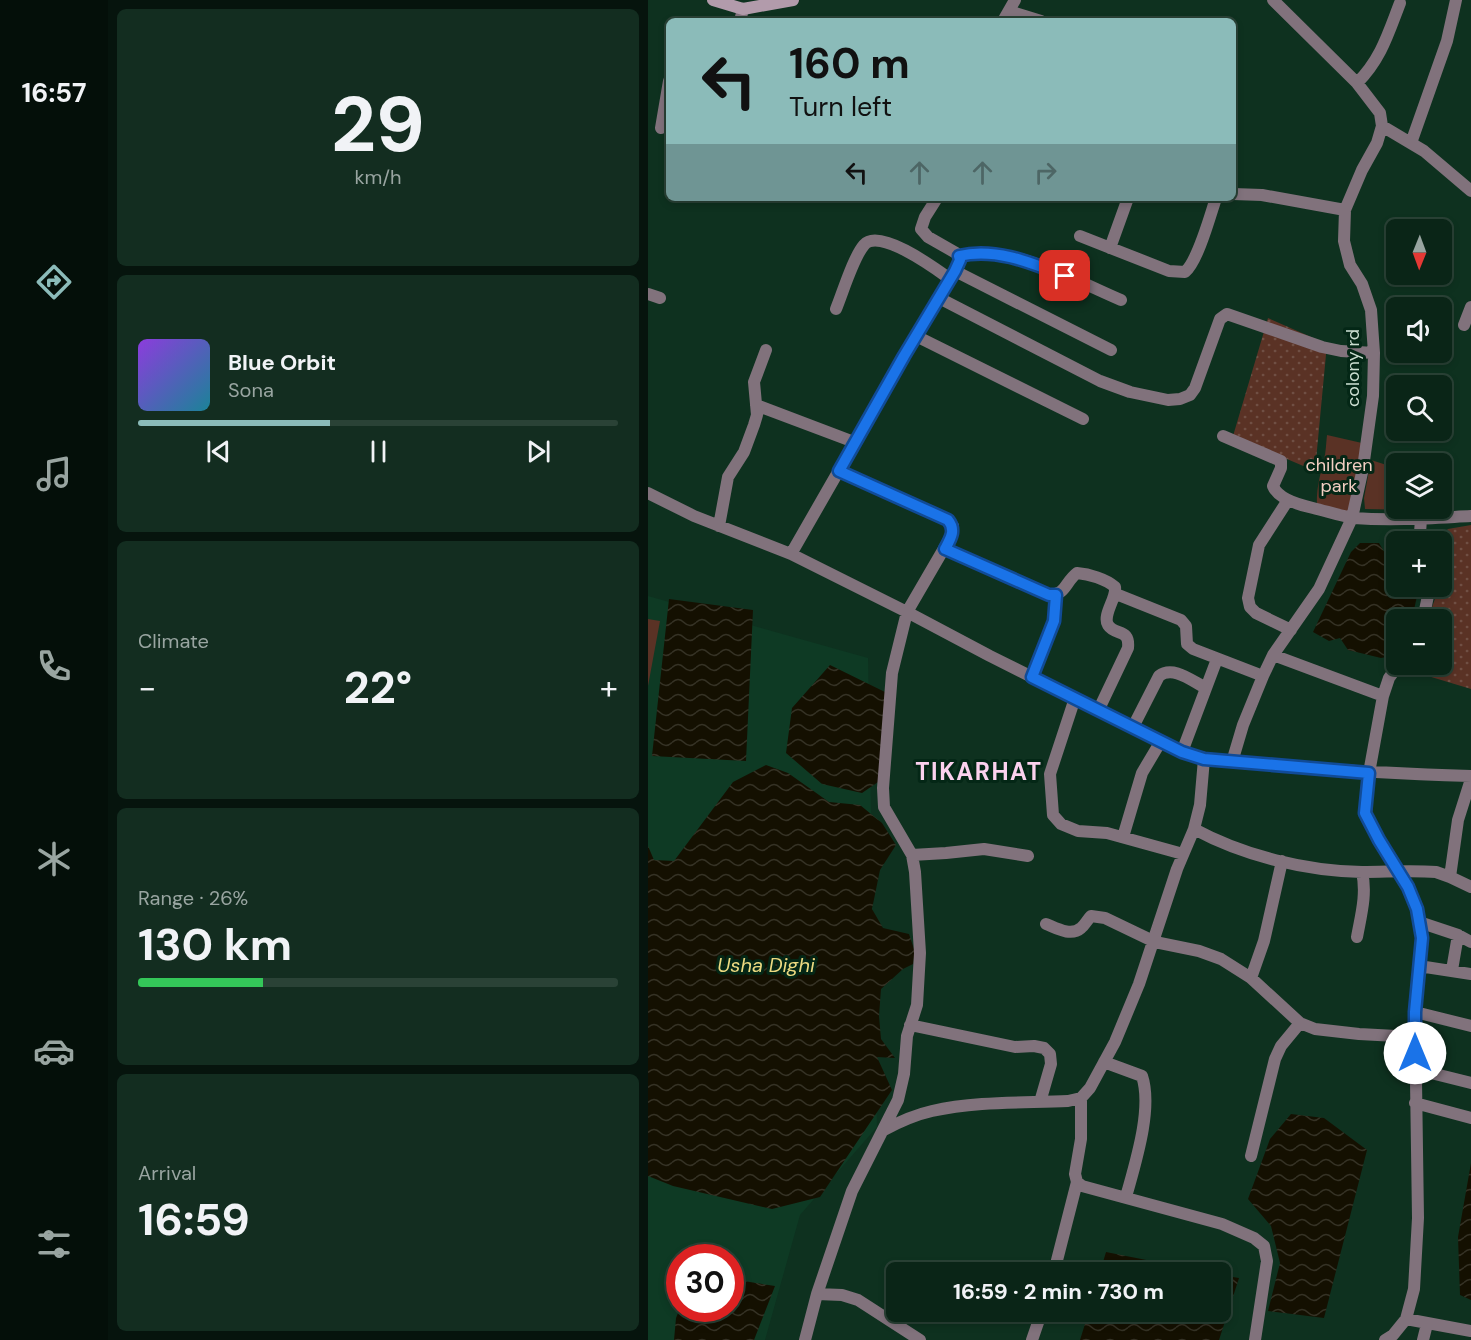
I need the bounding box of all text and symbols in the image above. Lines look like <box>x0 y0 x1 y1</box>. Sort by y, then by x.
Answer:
text: 160 m <box>789 36 910 91</box>
icon: left <box>690 42 768 120</box>
text: 29 <box>331 74 425 175</box>
text: 16:57 <box>22 75 86 110</box>
text: Turn left <box>789 89 892 124</box>
icon: left <box>840 156 873 189</box>
icon: ahead <box>903 156 936 189</box>
icon: ahead <box>966 156 999 189</box>
icon: right <box>1029 156 1062 189</box>
text: km/h <box>354 164 402 190</box>
north arrow <box>1386 219 1452 285</box>
map controls <box>1386 219 1452 675</box>
pin <box>1039 250 1090 301</box>
icon: arrive <box>1048 259 1081 292</box>
icon: directions <box>33 261 75 303</box>
button: sound <box>1386 297 1452 363</box>
street label: colony rd <box>1341 329 1365 407</box>
text: Blue Orbit <box>228 348 336 377</box>
button: search <box>1386 375 1452 441</box>
text: Sona <box>228 377 274 403</box>
icon: previous <box>202 435 235 468</box>
icon: pause <box>362 435 395 468</box>
icon: next <box>522 435 555 468</box>
icon: music <box>33 453 75 495</box>
park label: children park <box>1305 453 1373 498</box>
button: layers <box>1386 453 1452 519</box>
button: + <box>1386 531 1452 597</box>
button: − <box>1386 609 1452 675</box>
text: Climate <box>138 628 209 654</box>
icon: phone <box>33 645 75 687</box>
text: 22° <box>344 658 412 717</box>
text: − <box>138 666 156 709</box>
text: + <box>600 666 618 709</box>
district label: TIKARHAT <box>915 756 1043 787</box>
icon: climate <box>33 838 75 880</box>
text: Range · 26% <box>138 885 248 911</box>
text: 130 km <box>138 915 292 974</box>
water label: Usha Dighi <box>717 952 816 978</box>
position arrow <box>1383 1021 1447 1085</box>
icon: car <box>33 1030 75 1072</box>
text: Arrival <box>138 1160 196 1186</box>
text: 16:59 <box>138 1190 250 1249</box>
icon: filters <box>33 1223 75 1265</box>
speed limit sign: 30 <box>666 1244 744 1322</box>
text: 16:59 · 2 min · 730 m <box>953 1277 1164 1306</box>

